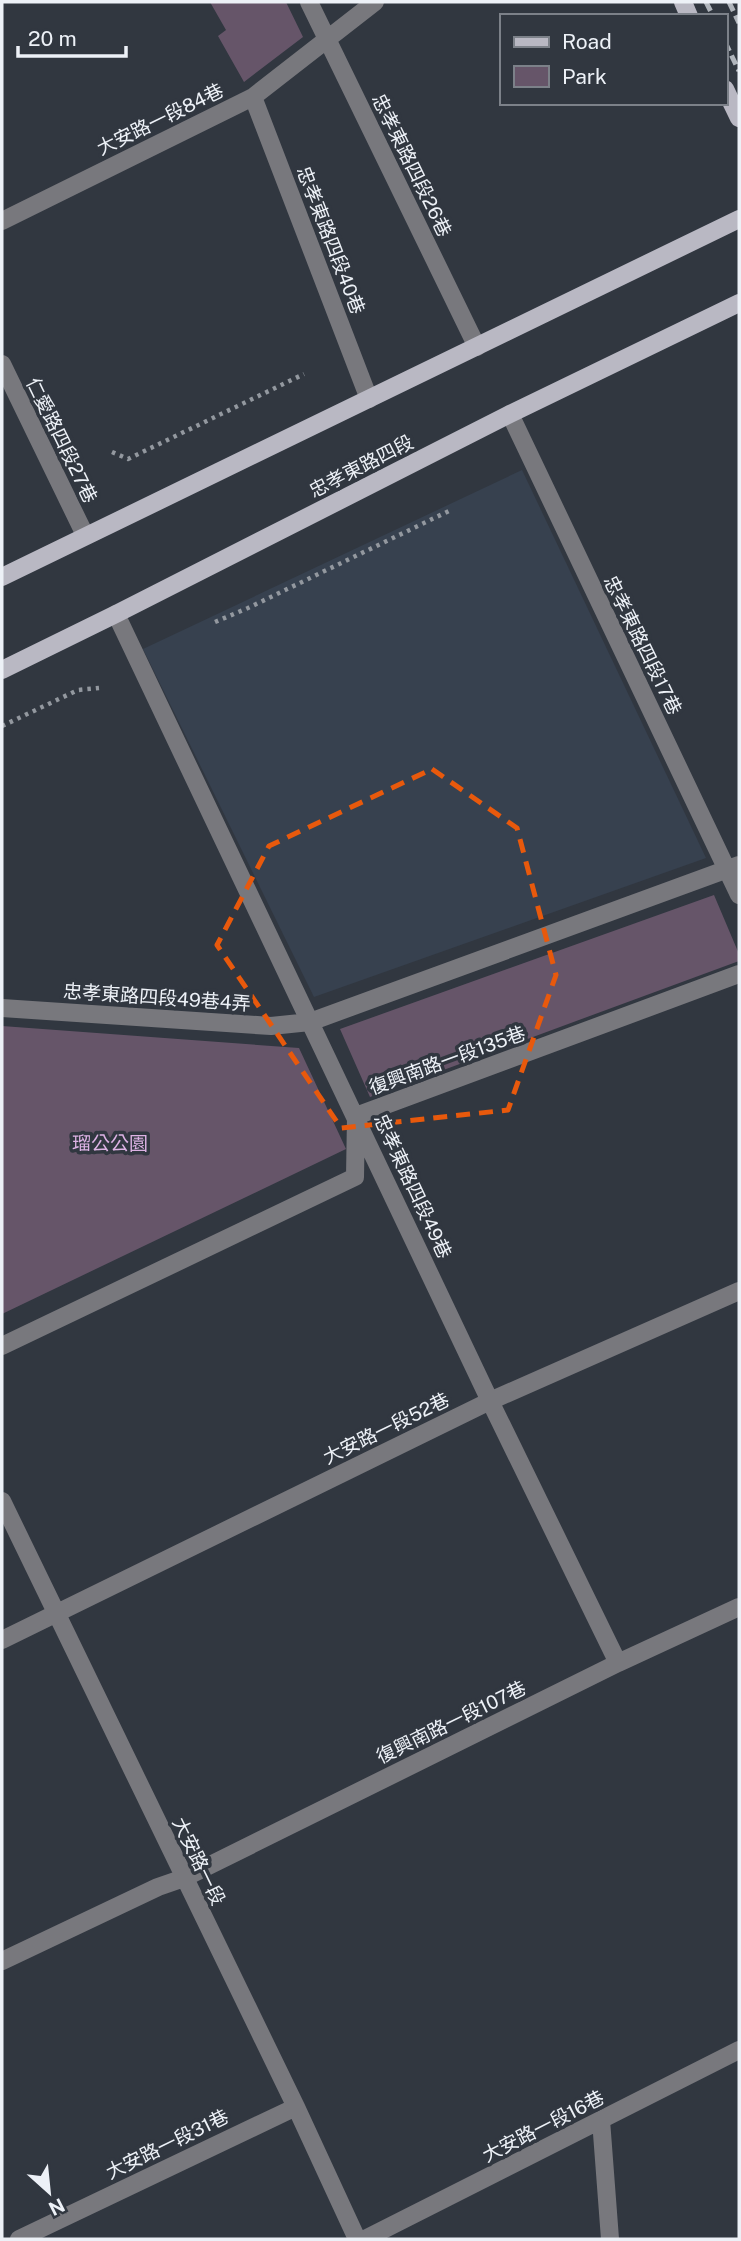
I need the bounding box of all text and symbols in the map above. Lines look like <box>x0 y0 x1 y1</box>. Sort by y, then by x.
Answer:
scale bar <box>18 14 126 58</box>
legend <box>500 14 727 105</box>
text: 20 m <box>28 26 77 51</box>
text: Road <box>562 29 612 54</box>
text: Park <box>562 64 607 89</box>
street label: 大安路一段84巷 <box>93 79 227 159</box>
street label: 忠孝東路四段26巷 <box>368 90 456 240</box>
street label: 忠孝東路四段40巷 <box>293 163 369 317</box>
street label: 仁愛路四段27巷 <box>22 374 102 506</box>
street label: 忠孝東路四段 <box>305 430 417 502</box>
street label: 忠孝東路四段17巷 <box>600 572 686 718</box>
street label: 忠孝東路四段49巷4弄 <box>63 979 251 1015</box>
street label: 復興南路一段135巷 <box>366 1021 528 1099</box>
street label: 忠孝東路四段49巷 <box>370 1110 456 1262</box>
park label: 瑠公公園 <box>72 1132 148 1154</box>
street label: 大安路一段52巷 <box>319 1388 453 1468</box>
street label: 復興南路一段107巷 <box>373 1676 529 1768</box>
street label: 大安路一段 <box>168 1813 230 1909</box>
street label: 大安路一段16巷 <box>479 2086 607 2166</box>
street label: 大安路一段31巷 <box>102 2105 232 2183</box>
north arrow <box>14 2157 84 2227</box>
text: N <box>45 2194 68 2220</box>

